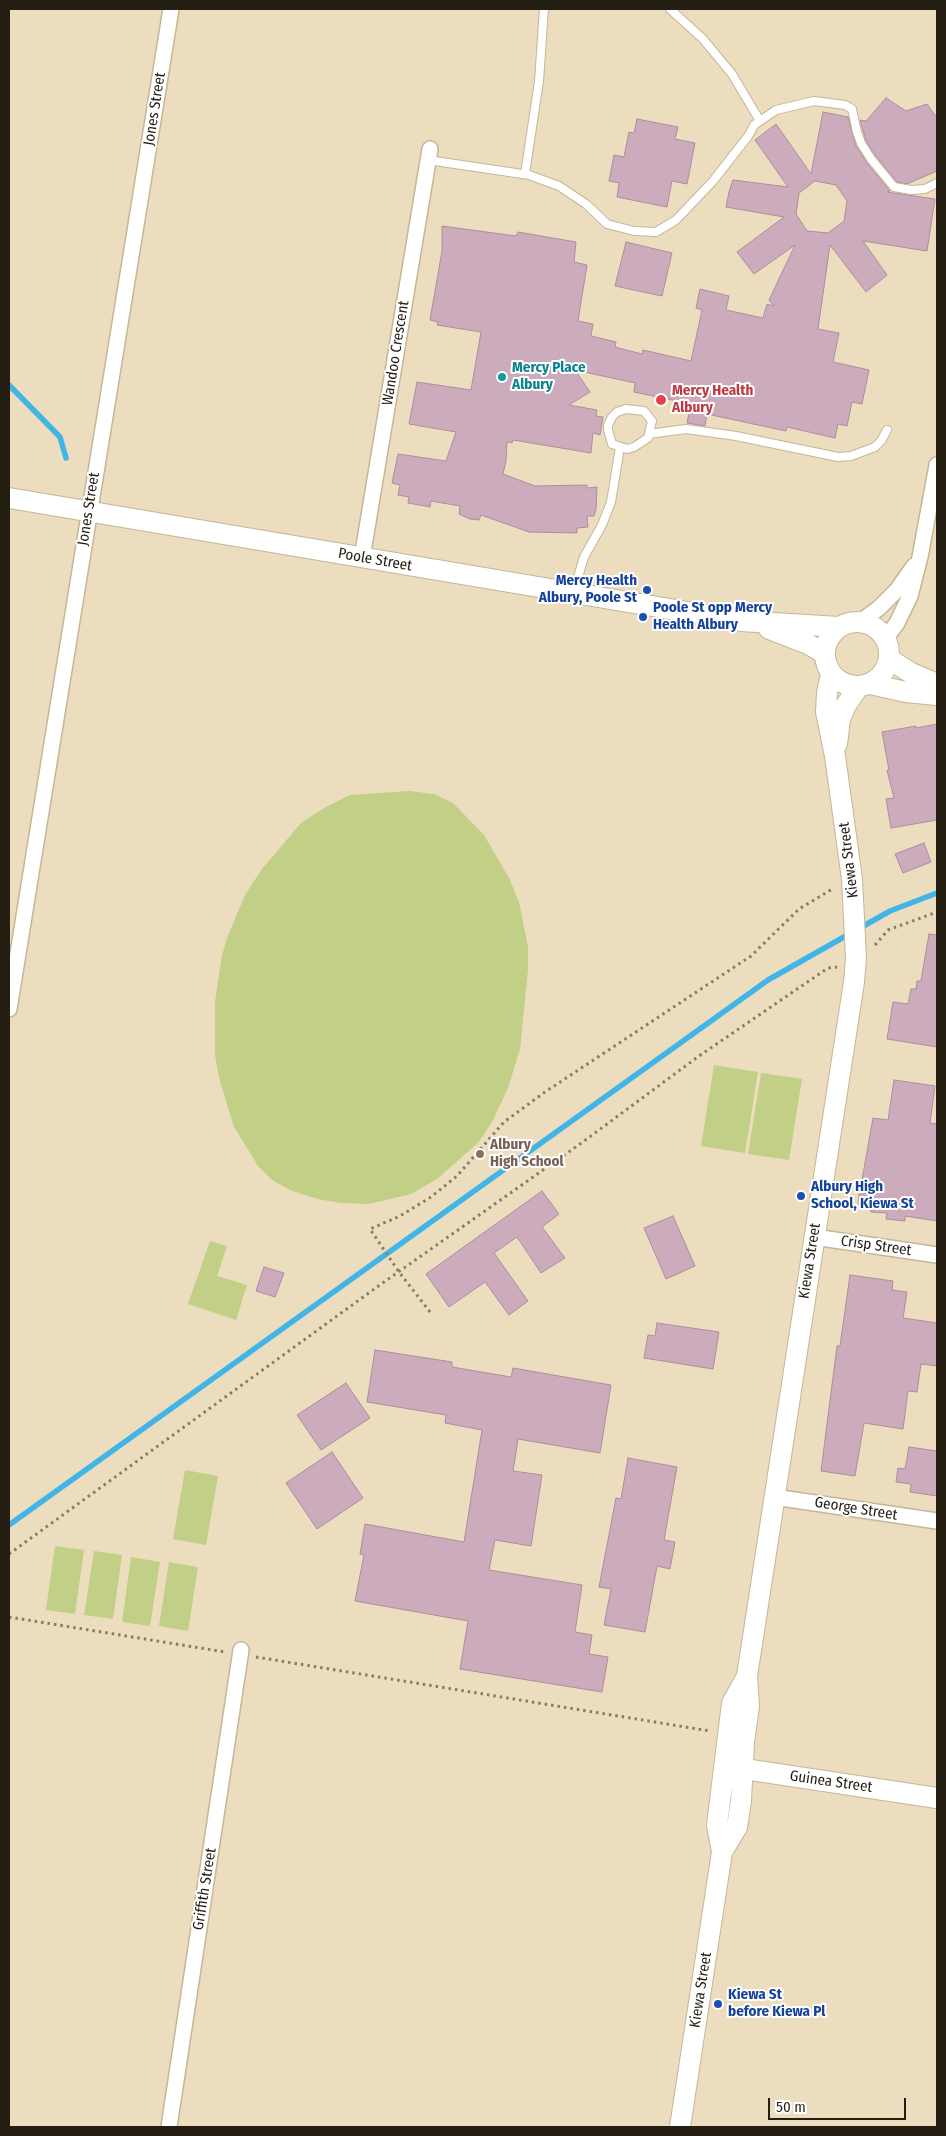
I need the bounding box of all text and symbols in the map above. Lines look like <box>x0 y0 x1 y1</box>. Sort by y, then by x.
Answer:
street label: Jones Street <box>140 71 170 147</box>
street label: Wandoo Crescent <box>379 299 413 407</box>
place label: Mercy Place Albury <box>512 359 586 394</box>
marker: Mercy Place Albury <box>496 371 508 383</box>
place label: Mercy Health Albury <box>672 382 753 417</box>
marker: Mercy Health Albury <box>654 393 668 407</box>
street label: Jones Street <box>74 471 104 547</box>
street label: Poole Street <box>337 545 413 575</box>
place label: Mercy Health Albury, Poole St <box>539 572 637 607</box>
marker: Mercy Health Albury, Poole St <box>641 584 653 596</box>
place label: Poole St opp Mercy Health Albury <box>653 599 772 634</box>
marker: Poole St opp Mercy Health Albury <box>637 611 649 623</box>
street label: Kiewa Street <box>835 821 863 899</box>
place label: Albury High School <box>490 1136 564 1171</box>
marker: Albury High School <box>474 1148 486 1160</box>
place label: Albury High School, Kiewa St <box>811 1178 914 1213</box>
marker: Albury High School, Kiewa St <box>795 1190 807 1202</box>
street label: Kiewa Street <box>795 1222 825 1300</box>
street label: Crisp Street <box>839 1232 913 1260</box>
street label: George Street <box>813 1494 899 1524</box>
street label: Guinea Street <box>789 1767 873 1797</box>
street label: Griffith Street <box>190 1846 220 1932</box>
street label: Kiewa Street <box>686 1951 716 2029</box>
place label: Kiewa St before Kiewa Pl <box>728 1986 825 2021</box>
marker: Kiewa St before Kiewa Pl <box>712 1998 724 2010</box>
scale bar <box>771 2088 908 2120</box>
text: 50 m <box>776 2098 806 2116</box>

